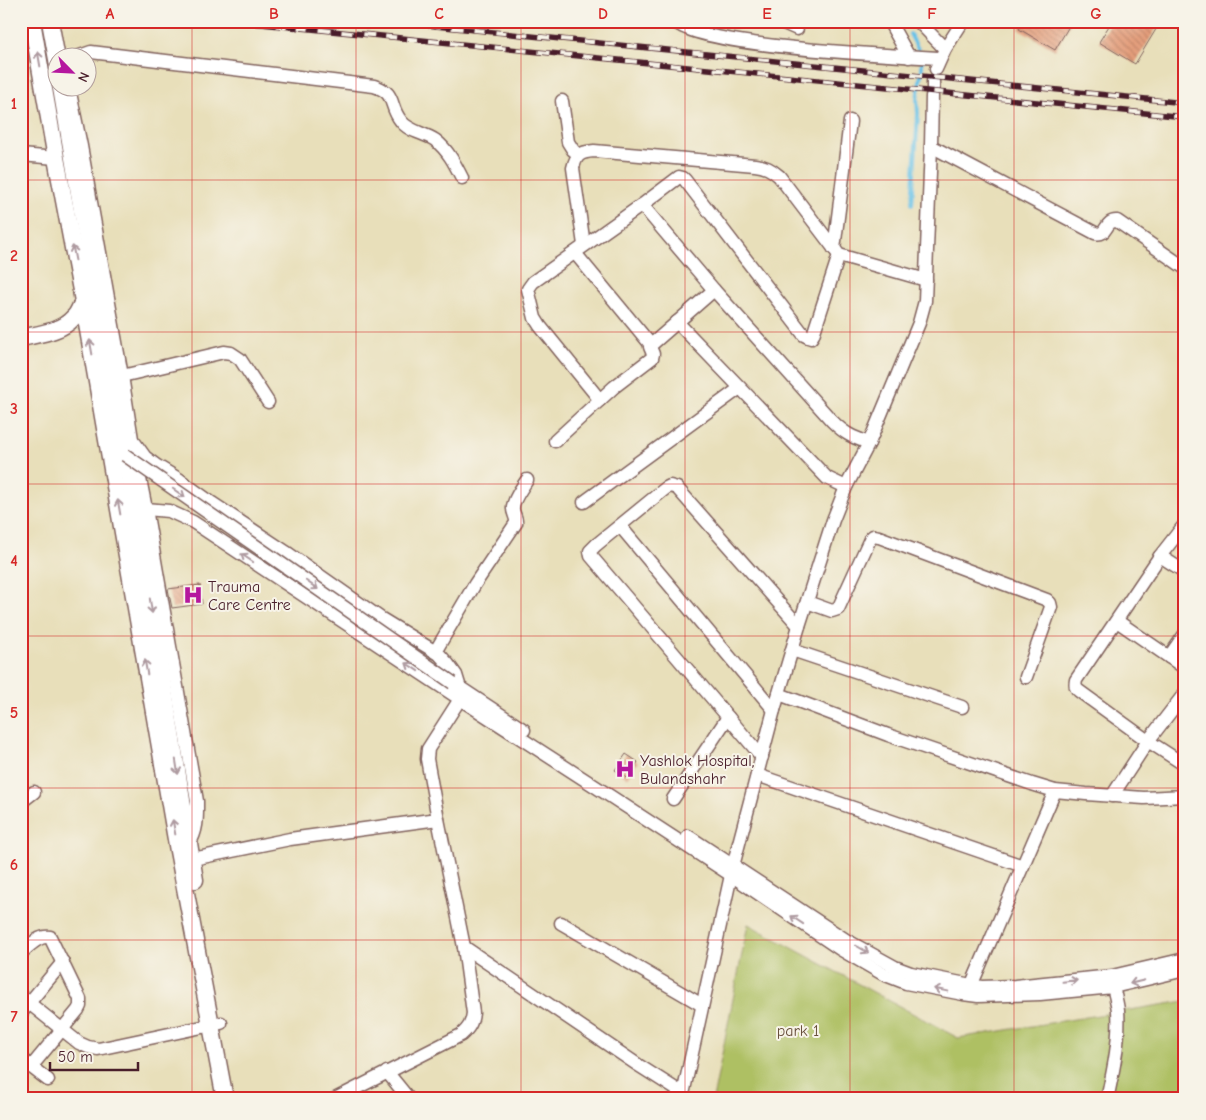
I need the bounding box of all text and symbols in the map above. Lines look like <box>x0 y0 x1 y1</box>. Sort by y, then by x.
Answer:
text: A <box>106 5 115 23</box>
text: B <box>269 5 279 23</box>
text: C <box>434 5 444 23</box>
text: D <box>598 5 608 23</box>
text: E <box>762 5 772 23</box>
text: F <box>927 5 937 23</box>
text: G <box>1090 5 1102 23</box>
north arrow <box>48 48 98 98</box>
one-way arrow <box>33 51 43 67</box>
text: N <box>74 69 93 85</box>
text: 1 <box>11 95 17 113</box>
one-way arrow <box>69 246 79 262</box>
text: 2 <box>10 247 18 265</box>
one-way arrow <box>86 339 96 355</box>
text: 3 <box>10 400 18 418</box>
one-way arrow <box>172 488 186 498</box>
one-way arrow <box>113 499 123 515</box>
text: 4 <box>10 552 18 570</box>
one-way arrow <box>240 553 254 563</box>
place label: Trauma Care Centre <box>208 578 291 614</box>
one-way arrow <box>305 580 319 590</box>
hospital icon: Trauma Care Centre <box>182 584 204 606</box>
one-way arrow <box>146 598 156 614</box>
one-way arrow <box>141 659 151 675</box>
one-way arrow <box>405 662 419 672</box>
text: 5 <box>10 704 18 722</box>
place label: Yashlok Hospital, Bulandshahr <box>640 752 754 788</box>
one-way arrow <box>172 758 182 774</box>
hospital icon: Yashlok Hospital, Bulandshahr <box>614 758 636 780</box>
one-way arrow <box>168 820 178 836</box>
text: 6 <box>10 856 18 874</box>
one-way arrow <box>790 915 804 925</box>
one-way arrow <box>855 945 869 955</box>
one-way arrow <box>1062 976 1078 986</box>
one-way arrow <box>1130 978 1146 987</box>
one-way arrow <box>934 985 950 994</box>
text: 7 <box>10 1008 18 1026</box>
park label: park 1 <box>777 1022 819 1040</box>
scale bar <box>50 1040 138 1072</box>
text: 50 m <box>58 1048 93 1066</box>

